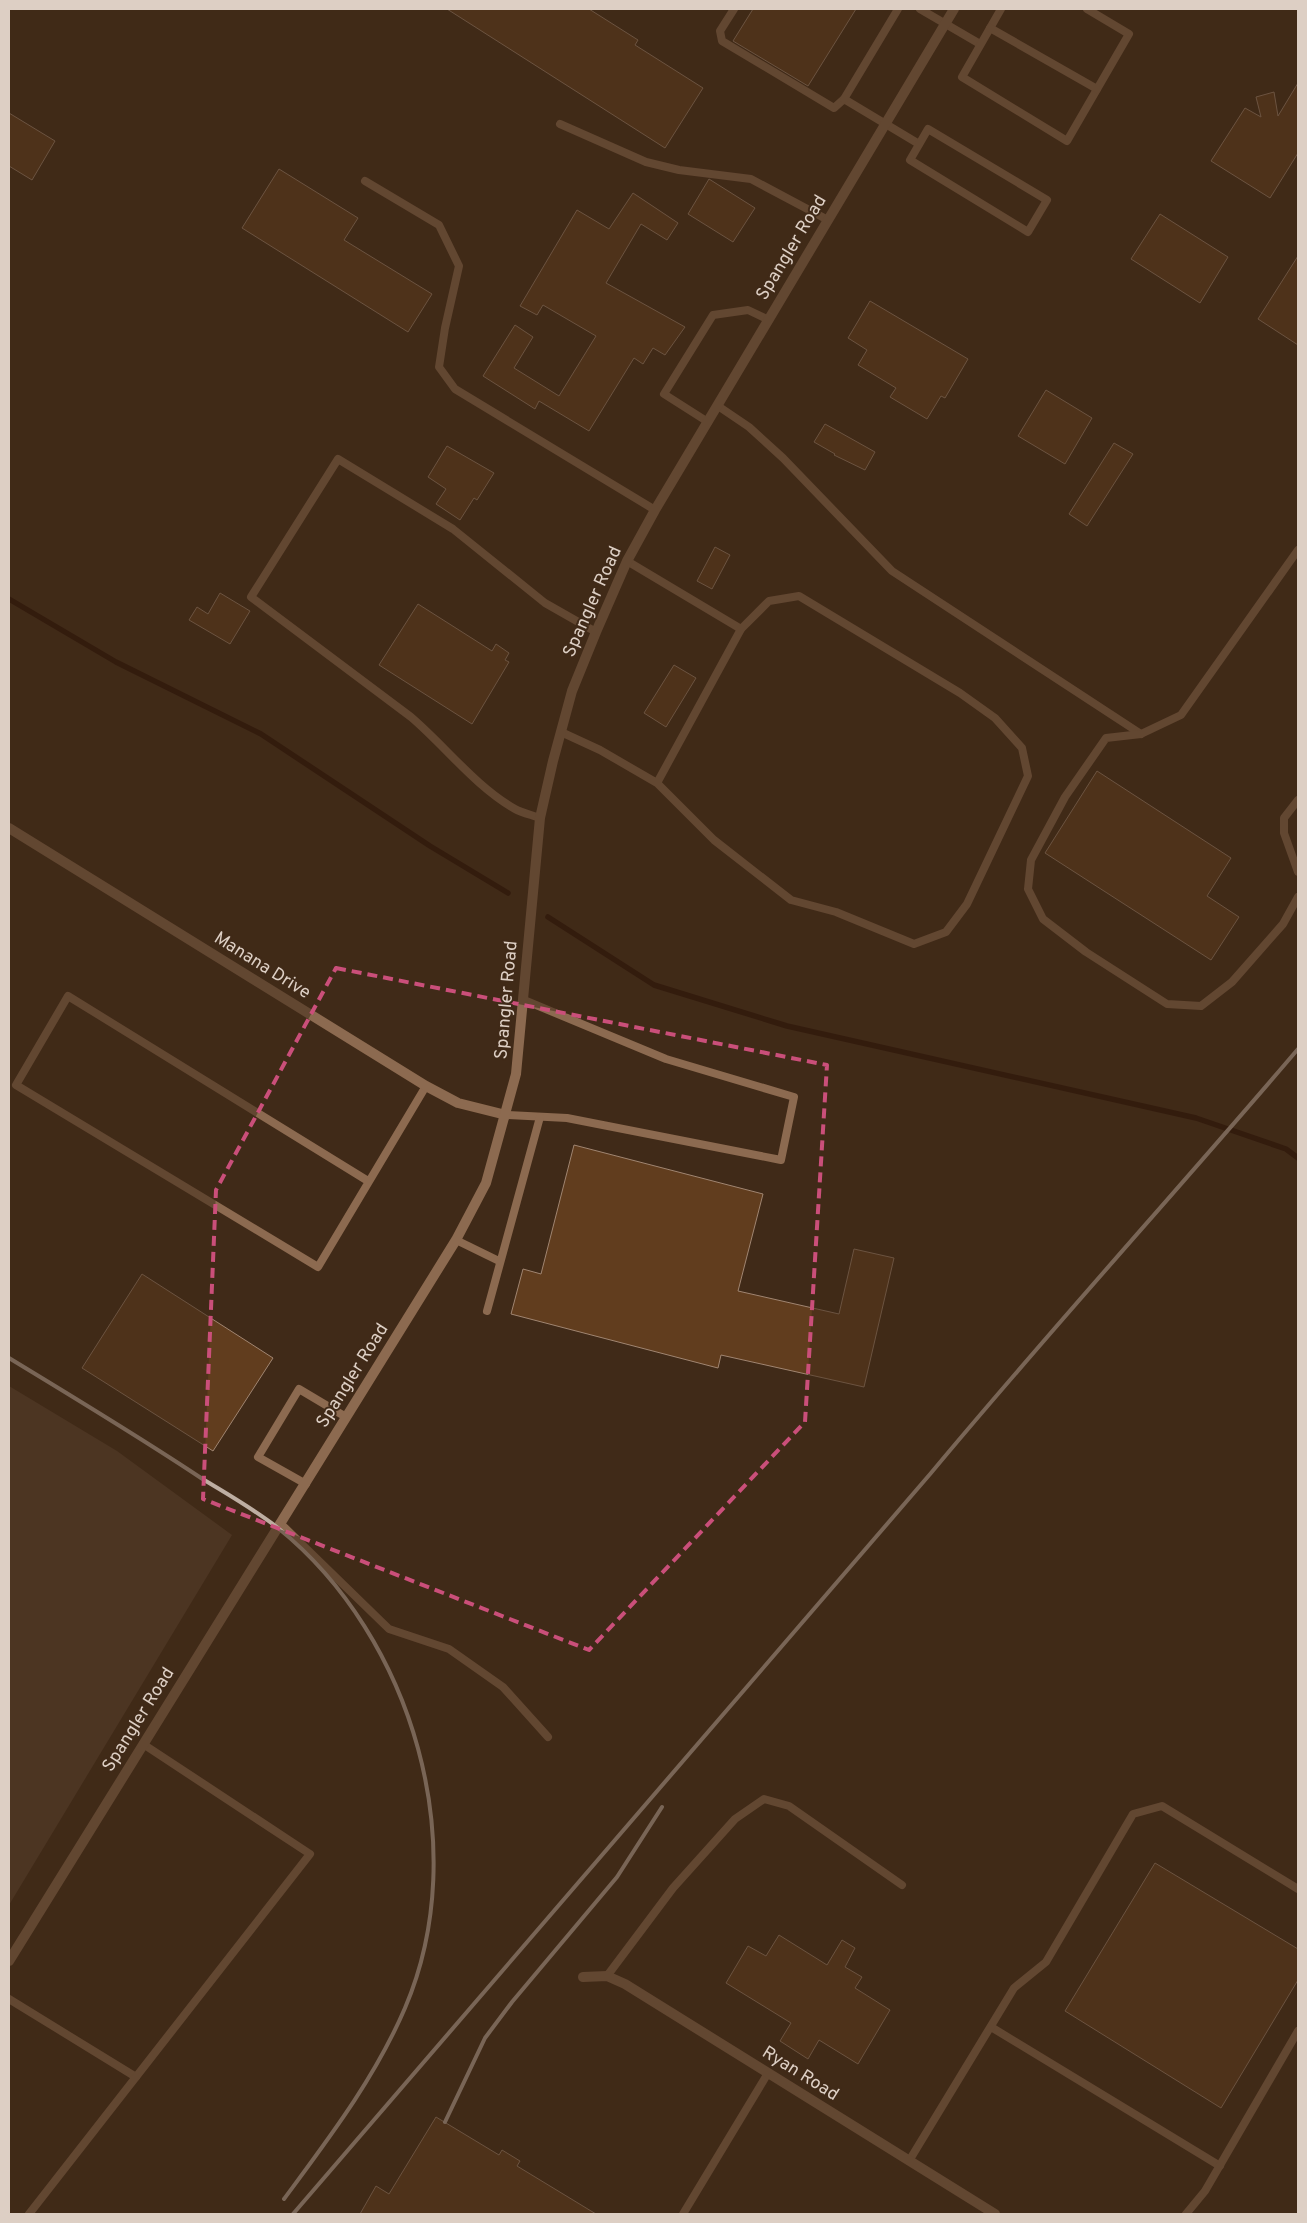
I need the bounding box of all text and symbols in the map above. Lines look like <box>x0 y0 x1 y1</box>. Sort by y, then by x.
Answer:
street label: Spangler Road <box>752 191 832 305</box>
street label: Spangler Road <box>558 543 628 661</box>
street label: Manana Drive <box>209 927 315 1005</box>
street label: Spangler Road <box>490 940 524 1060</box>
street label: Spangler Road <box>312 1319 394 1433</box>
street label: Spangler Road <box>98 1663 180 1777</box>
street label: Ryan Road <box>757 2041 843 2107</box>

